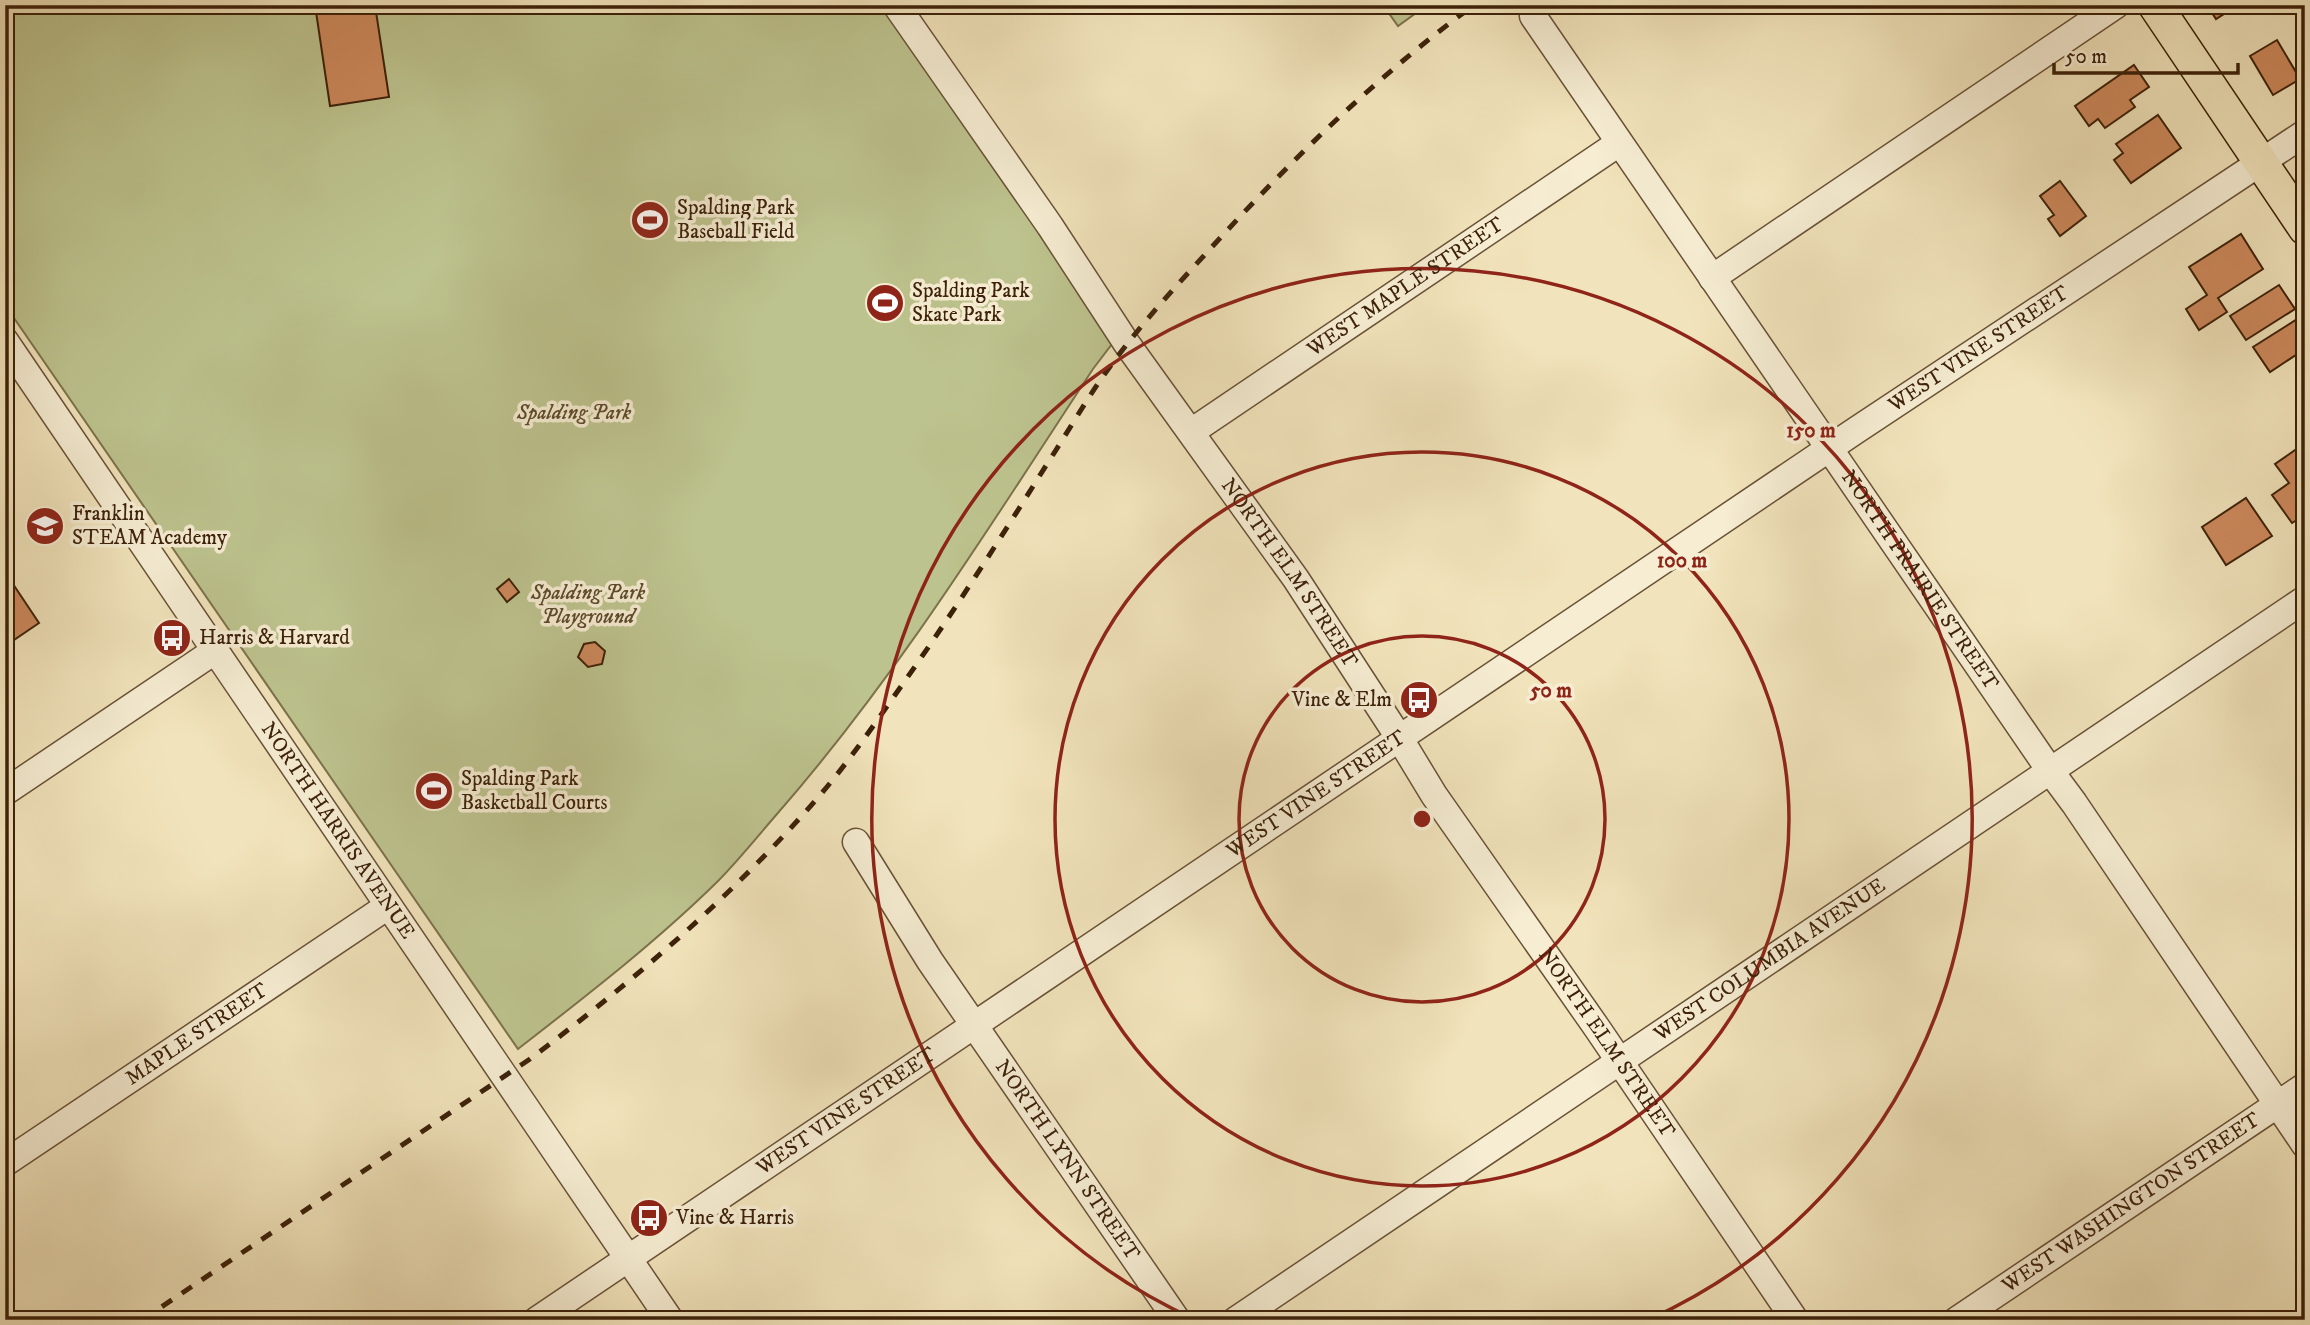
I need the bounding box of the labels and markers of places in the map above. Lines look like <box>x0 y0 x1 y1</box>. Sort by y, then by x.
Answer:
place label: Spalding Park Baseball Field <box>677 195 795 245</box>
sports icon: Spalding Park Baseball Field <box>629 199 671 241</box>
place label: Spalding Park Skate Park <box>912 278 1030 328</box>
sports icon: Spalding Park Skate Park <box>864 282 906 324</box>
place label: Franklin STEAM Academy <box>72 501 228 551</box>
school or university icon: Franklin STEAM Academy <box>24 505 66 547</box>
bus stop icon: Harris & Harvard <box>151 617 193 659</box>
place label: Harris & Harvard <box>199 625 350 651</box>
bus stop icon: Vine & Elm <box>1398 679 1440 721</box>
place label: Vine & Elm <box>1291 687 1392 713</box>
place label: Spalding Park Basketball Courts <box>461 766 608 816</box>
sports icon: Spalding Park Basketball Courts <box>413 770 455 812</box>
centre of rings <box>1410 807 1434 831</box>
bus stop icon: Vine & Harris <box>628 1197 670 1239</box>
place label: Vine & Harris <box>675 1205 794 1231</box>

